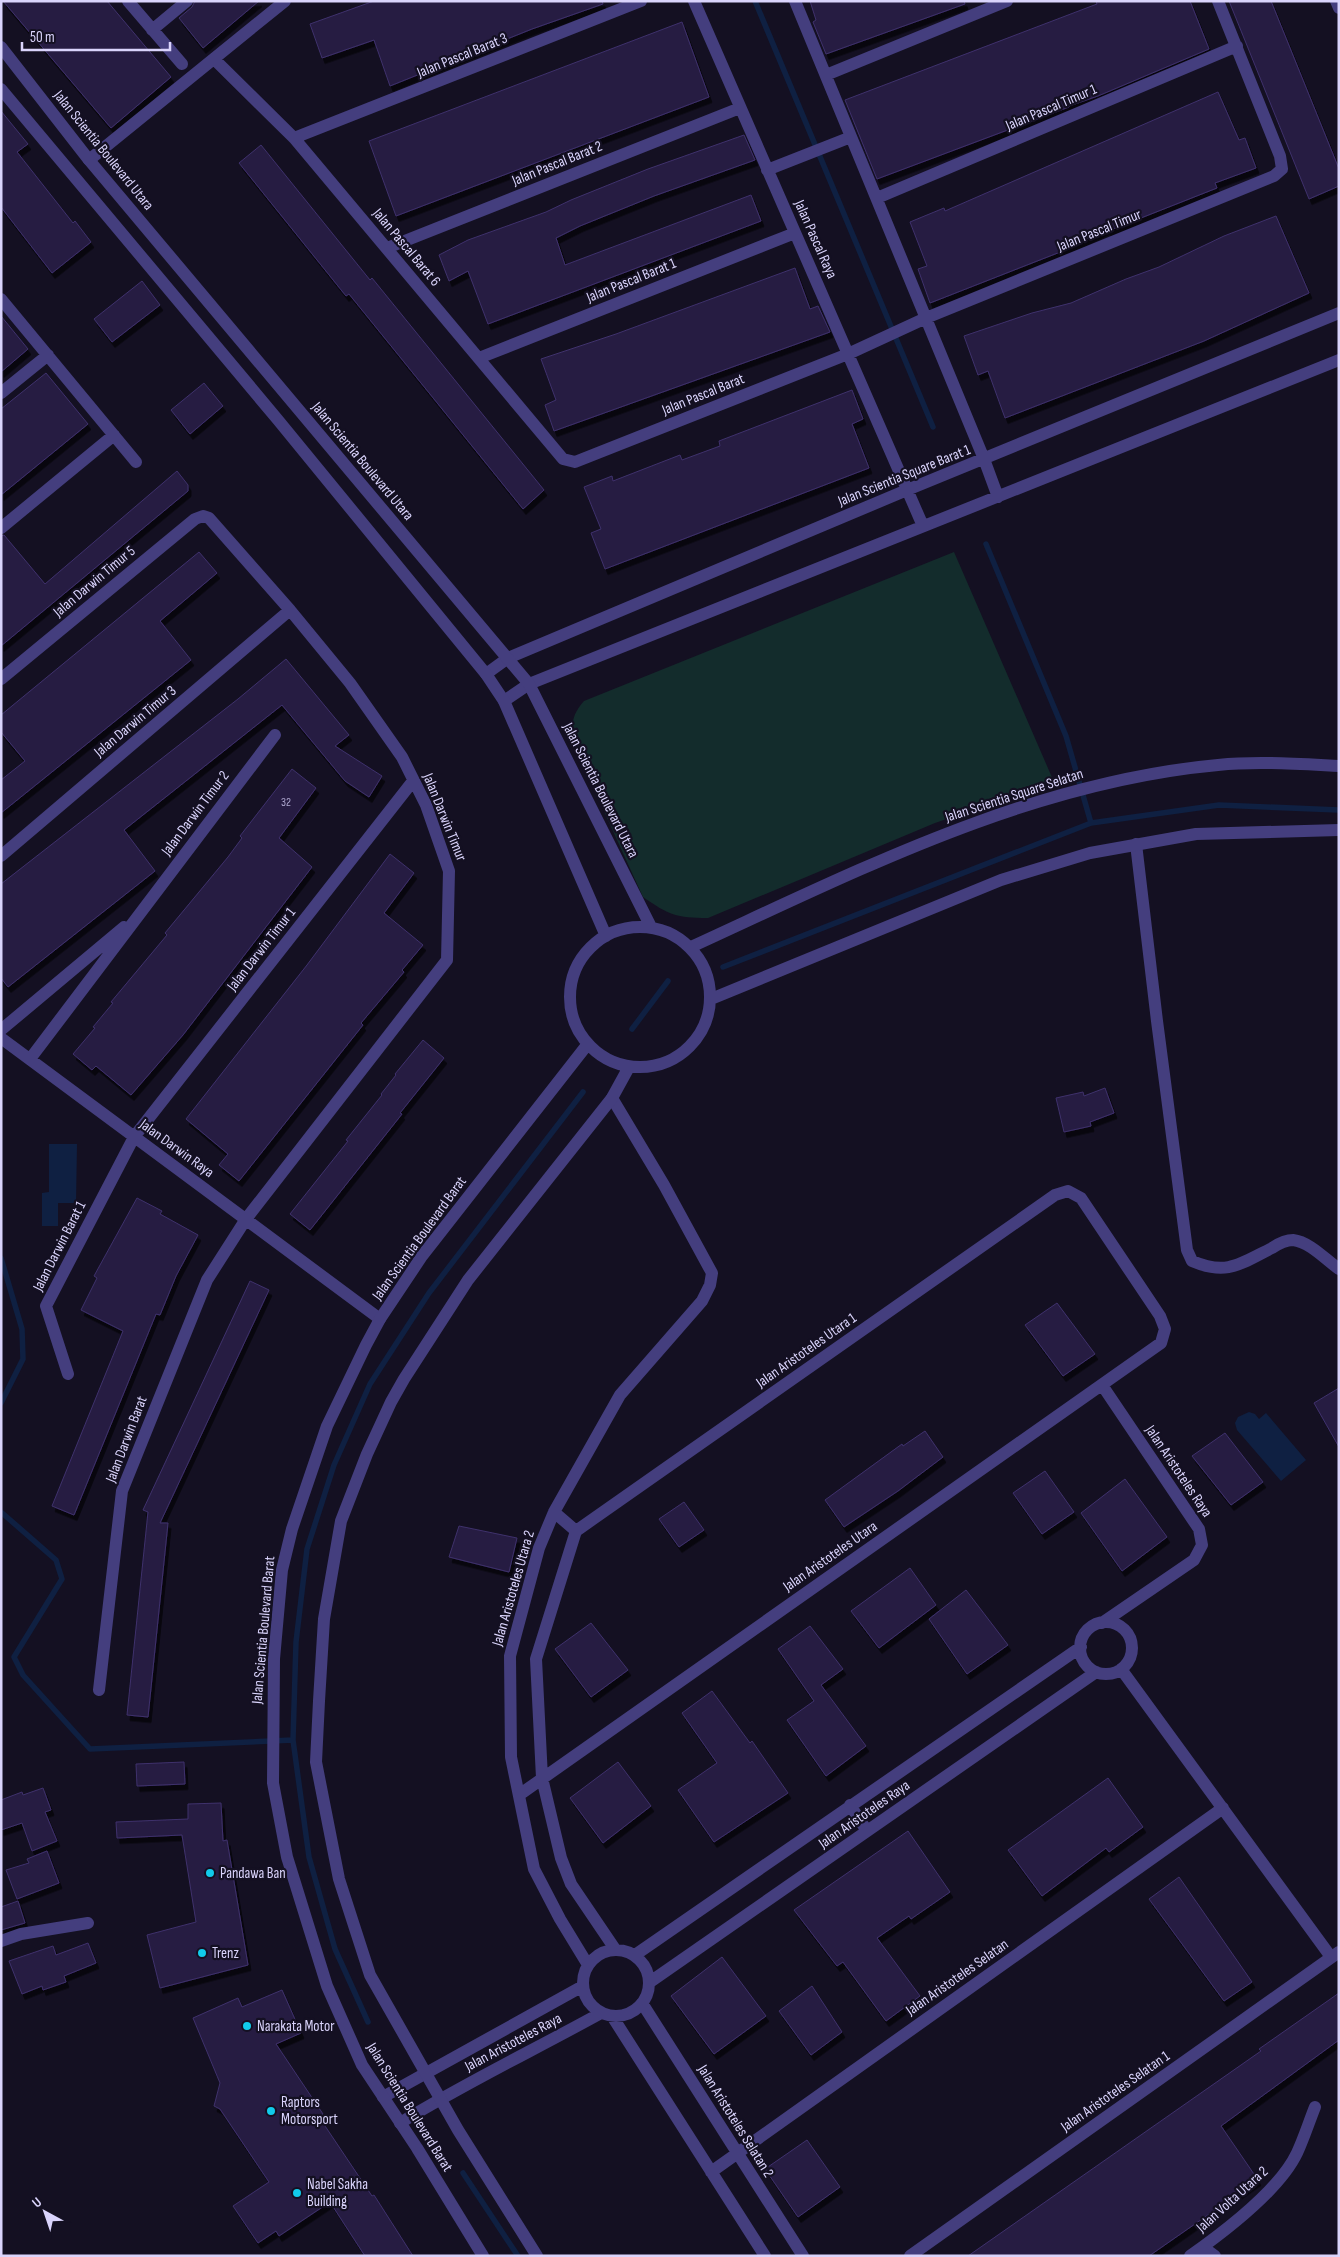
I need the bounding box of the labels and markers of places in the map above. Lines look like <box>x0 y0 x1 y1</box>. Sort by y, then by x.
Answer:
place label: Pandawa Ban <box>220 1864 286 1883</box>
marker: Pandawa Ban <box>204 1867 216 1879</box>
place label: Trenz <box>212 1944 239 1963</box>
marker: Trenz <box>196 1947 208 1959</box>
place label: Narakata Motor <box>257 2017 335 2036</box>
marker: Narakata Motor <box>241 2020 253 2032</box>
place label: Raptors Motorsport <box>281 2093 338 2129</box>
marker: Raptors Motorsport <box>265 2105 277 2117</box>
place label: Nabel Sakha Building <box>307 2175 368 2211</box>
marker: Nabel Sakha Building <box>291 2187 303 2199</box>

